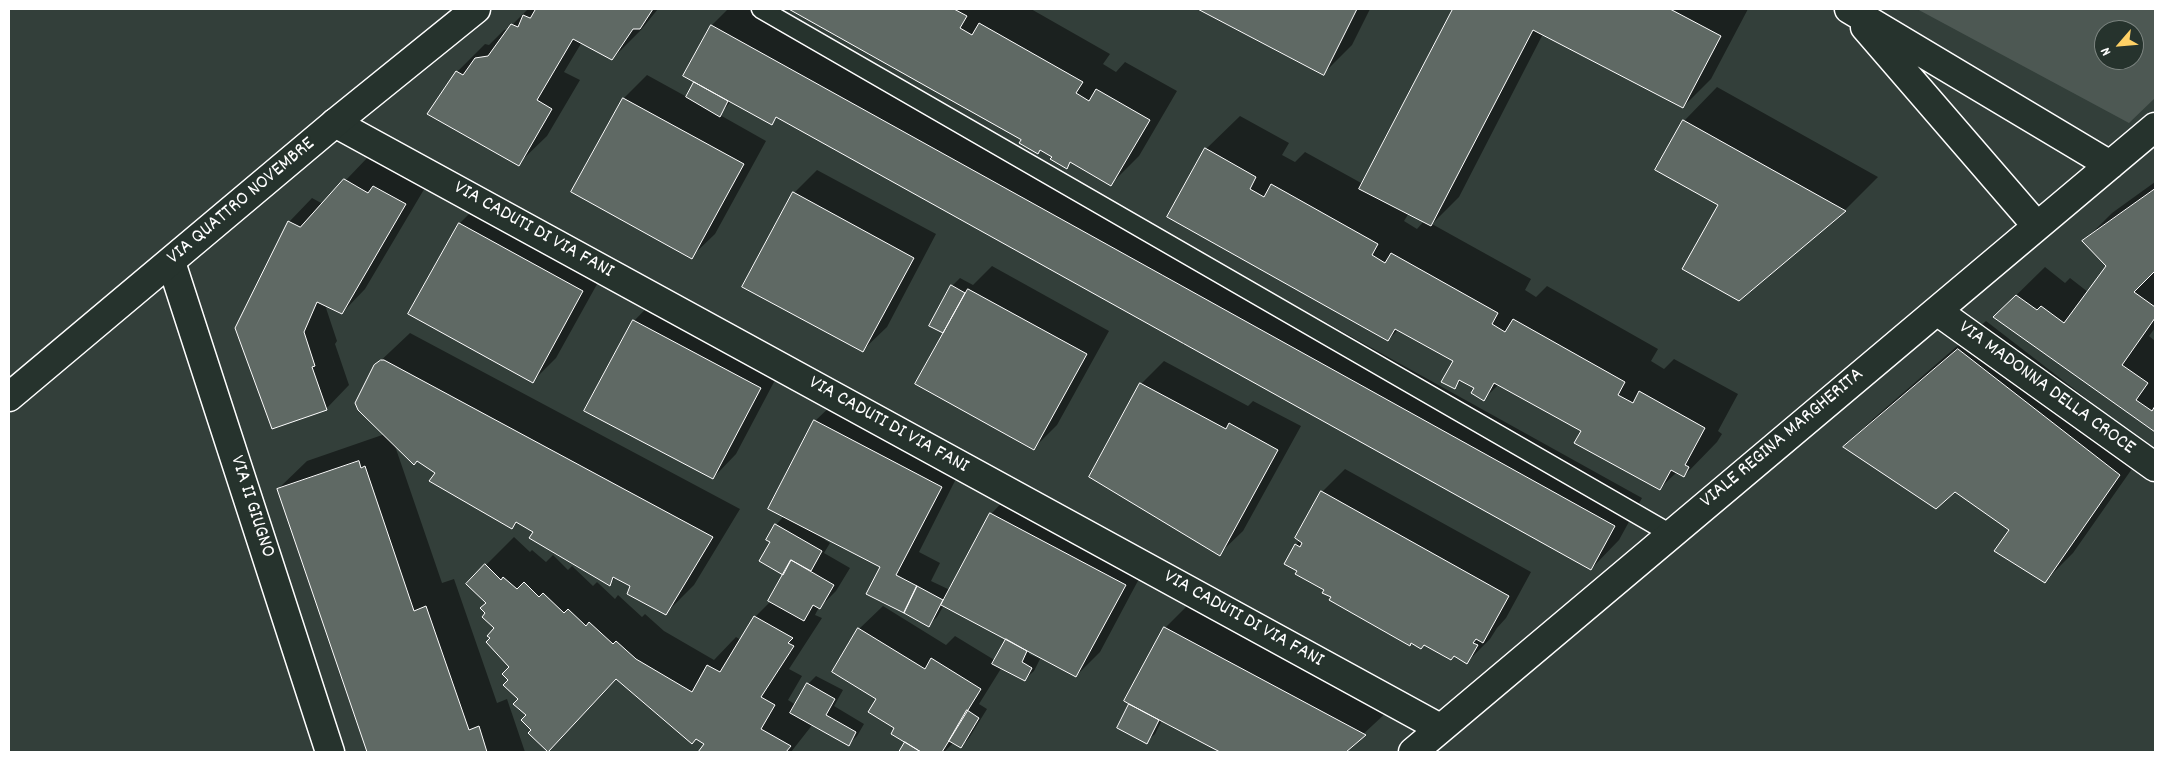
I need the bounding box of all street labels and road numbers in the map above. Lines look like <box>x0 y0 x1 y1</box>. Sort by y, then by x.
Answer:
street label: VIA QUATTRO NOVEMBRE <box>163 133 321 271</box>
street label: VIA CADUTI DI VIA FANI <box>449 177 617 285</box>
street label: VIA MADONNA DELLA CROCE <box>1953 317 2139 461</box>
street label: VIALE REGINA MARGHERITA <box>1696 364 1870 514</box>
street label: VIA CADUTI DI VIA FANI <box>804 372 972 480</box>
street label: VIA II GIUGNO <box>223 453 279 561</box>
street label: VIA CADUTI DI VIA FANI <box>1159 566 1327 674</box>

